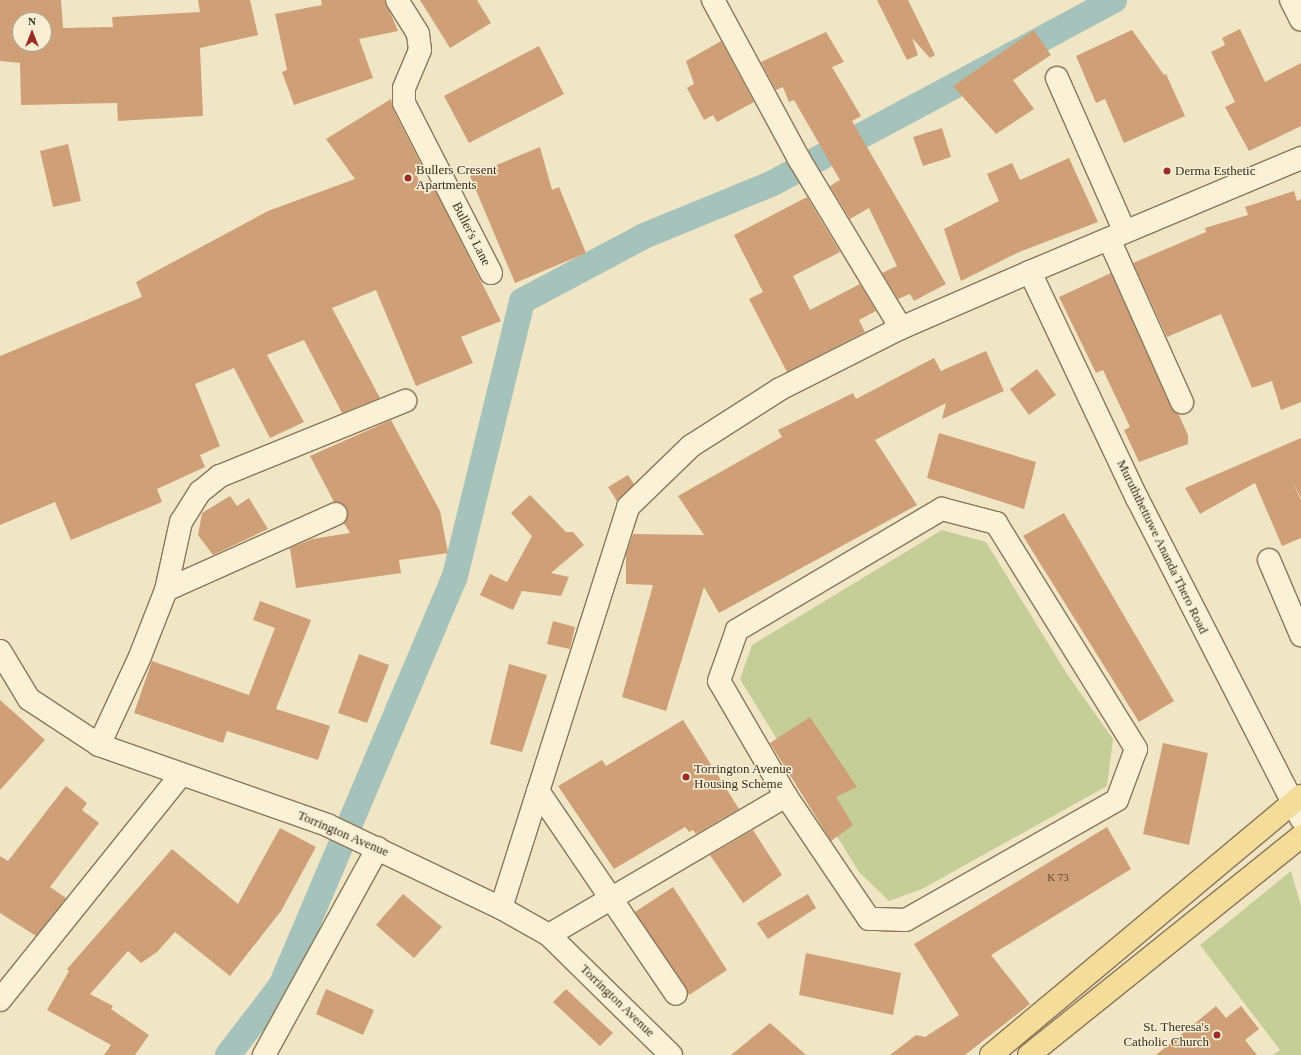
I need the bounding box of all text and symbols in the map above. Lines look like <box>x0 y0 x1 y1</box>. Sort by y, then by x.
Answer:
north arrow <box>12 12 52 52</box>
text: N <box>28 15 36 27</box>
place label: Bullers Cresent Apartments <box>416 163 497 194</box>
place label: Derma Esthetic <box>1175 163 1255 179</box>
marker: Derma Esthetic <box>1162 166 1172 176</box>
marker: Bullers Cresent Apartments <box>403 173 413 183</box>
street label: Buller's Lane <box>448 200 494 268</box>
street label: Muruththettuwe Ananda Thero Road <box>1113 457 1211 637</box>
place label: Torrington Avenue Housing Scheme <box>694 762 792 793</box>
marker: Torrington Avenue Housing Scheme <box>681 772 691 782</box>
street label: Torrington Avenue <box>295 808 391 860</box>
house number: K 73 <box>1047 870 1069 884</box>
street label: Torrington Avenue <box>576 961 658 1041</box>
place label: St. Theresa's Catholic Church <box>1123 1020 1209 1051</box>
marker: St. Theresa's Catholic Church <box>1212 1030 1222 1040</box>

